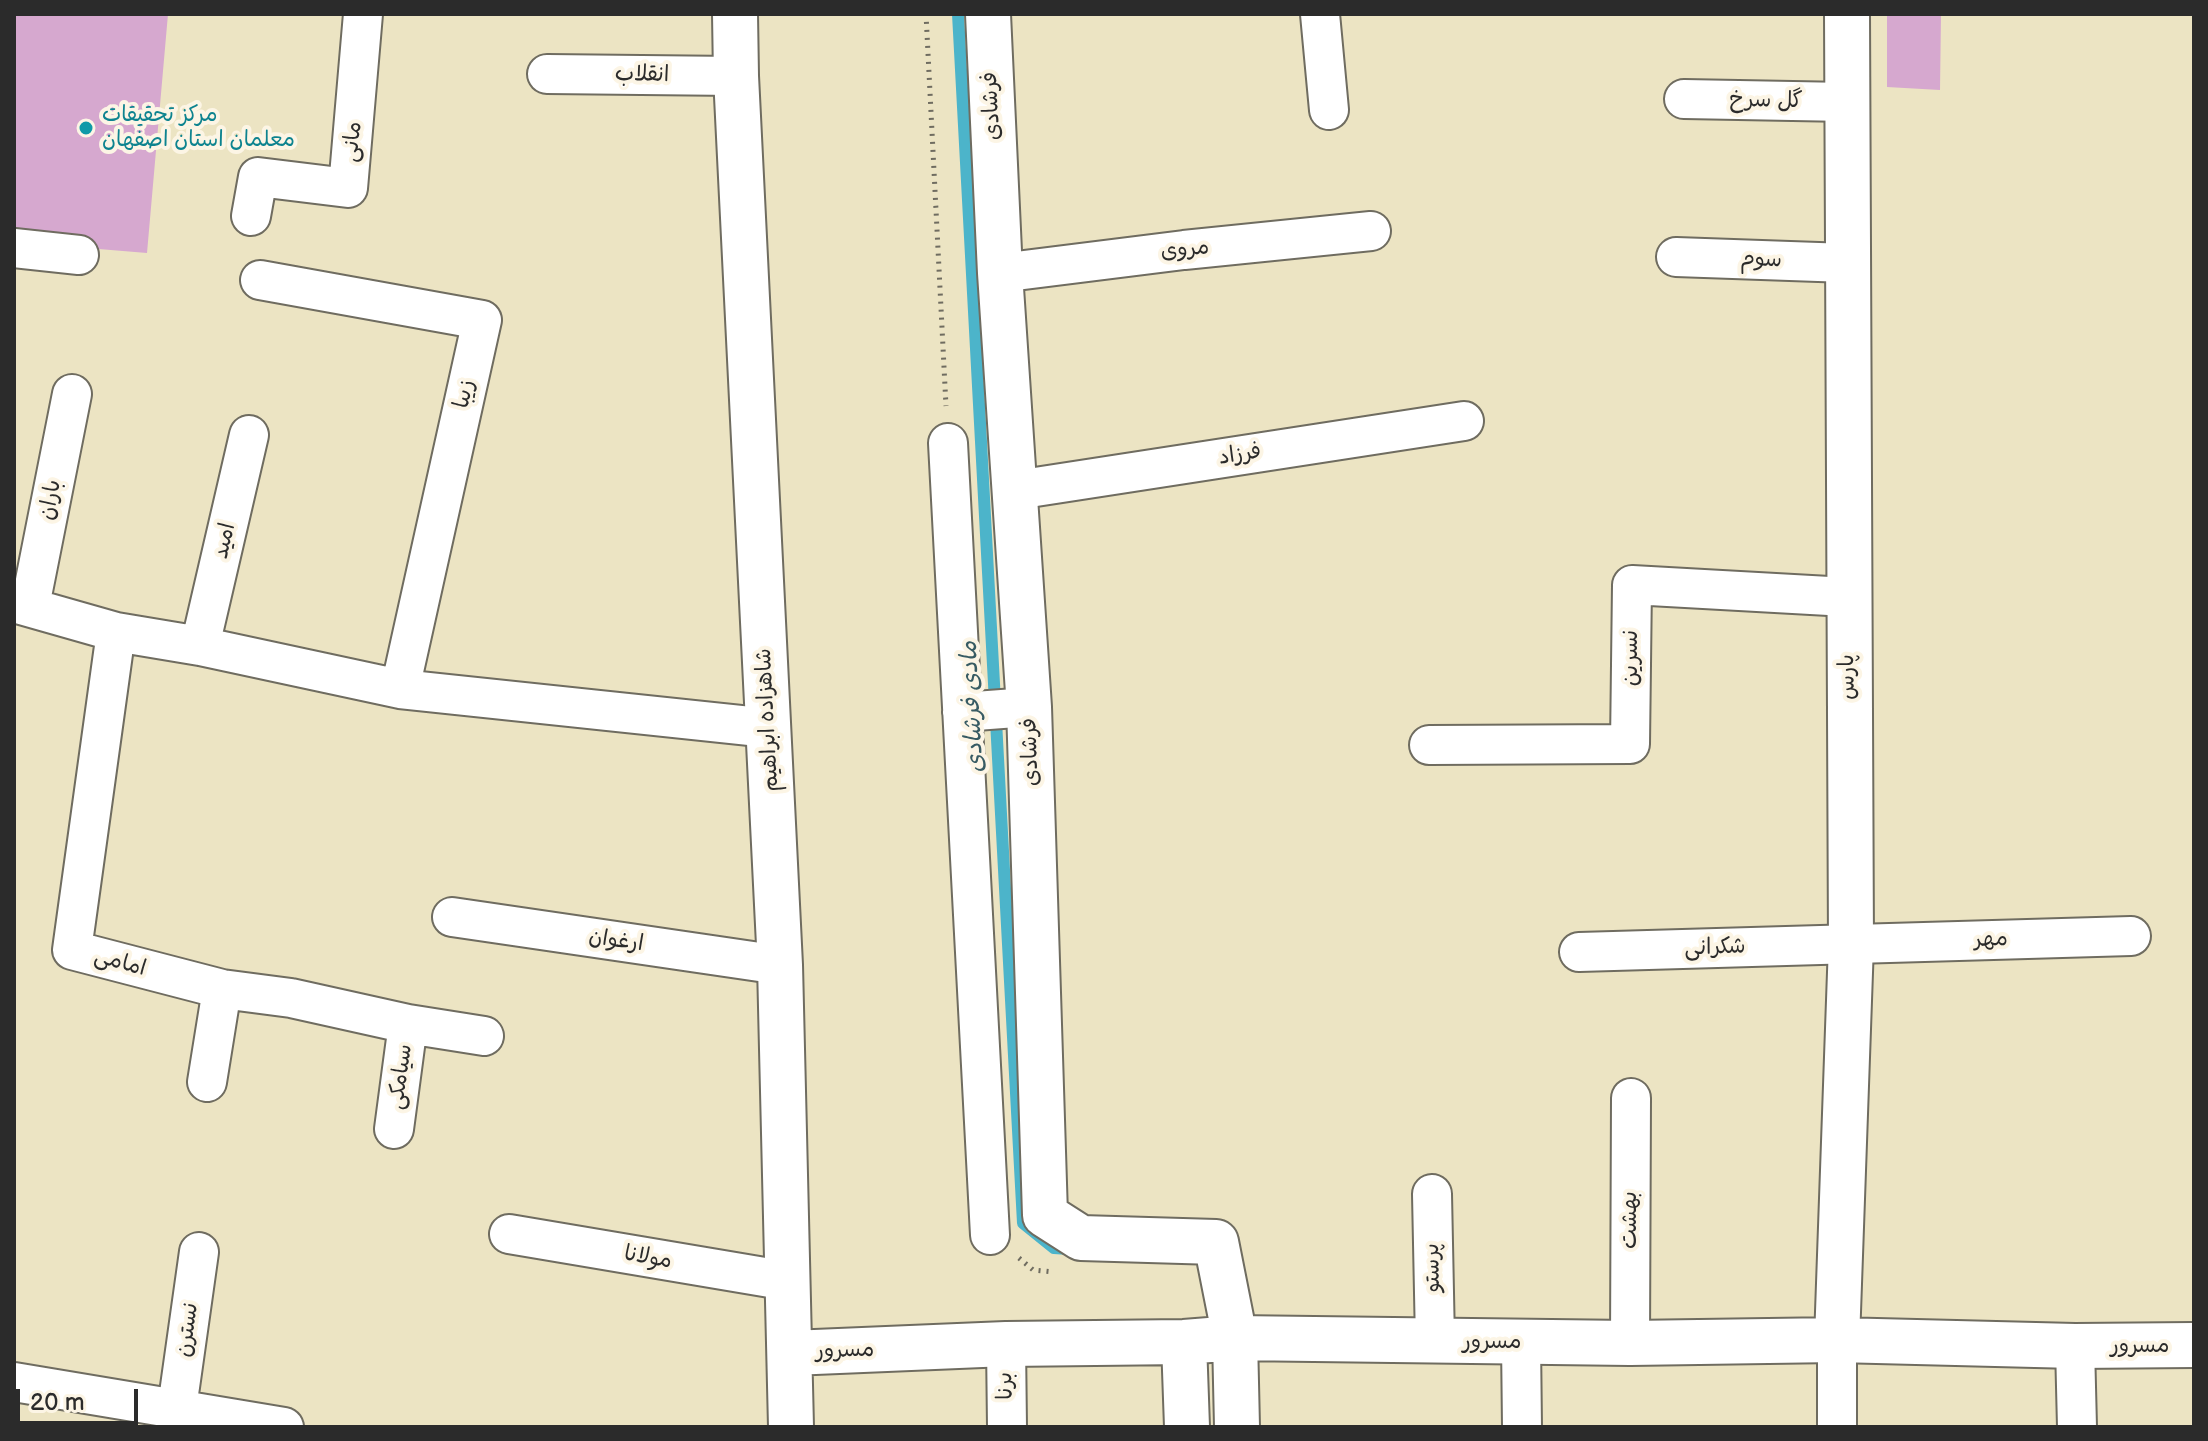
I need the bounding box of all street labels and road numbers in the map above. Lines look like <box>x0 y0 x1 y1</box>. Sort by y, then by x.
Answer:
street label: انقلاب <box>615 61 669 89</box>
street label: فرشادی <box>977 71 1007 141</box>
street label: گل سرخ <box>1729 87 1803 115</box>
street label: مانی <box>338 120 368 164</box>
street label: مروی <box>1159 234 1211 266</box>
street label: سوم <box>1740 246 1782 274</box>
street label: زیبا <box>449 377 481 411</box>
street label: فرزاد <box>1217 439 1263 471</box>
street label: باران <box>34 478 68 522</box>
street label: امید <box>208 520 242 562</box>
street label: نسرین <box>1618 630 1644 686</box>
street label: شاهزاده ابراهیم <box>751 648 785 792</box>
street label: پارس <box>1834 654 1862 700</box>
street label: فرشادی <box>1017 717 1045 787</box>
street label: ارغوان <box>587 924 645 958</box>
street label: مهر <box>1974 926 2008 954</box>
street label: شکرانی <box>1684 934 1746 962</box>
street label: امامی <box>91 943 149 983</box>
street label: سیامکی <box>383 1043 419 1111</box>
street label: بهشت <box>1617 1191 1643 1249</box>
street label: مولانا <box>622 1241 674 1275</box>
street label: پرستو <box>1419 1243 1447 1293</box>
street label: نسترن <box>171 1301 205 1359</box>
street label: مسرور <box>1463 1329 1521 1355</box>
street label: مسرور <box>2111 1333 2169 1359</box>
street label: مسرور <box>815 1337 875 1365</box>
street label: برنا <box>993 1372 1019 1400</box>

